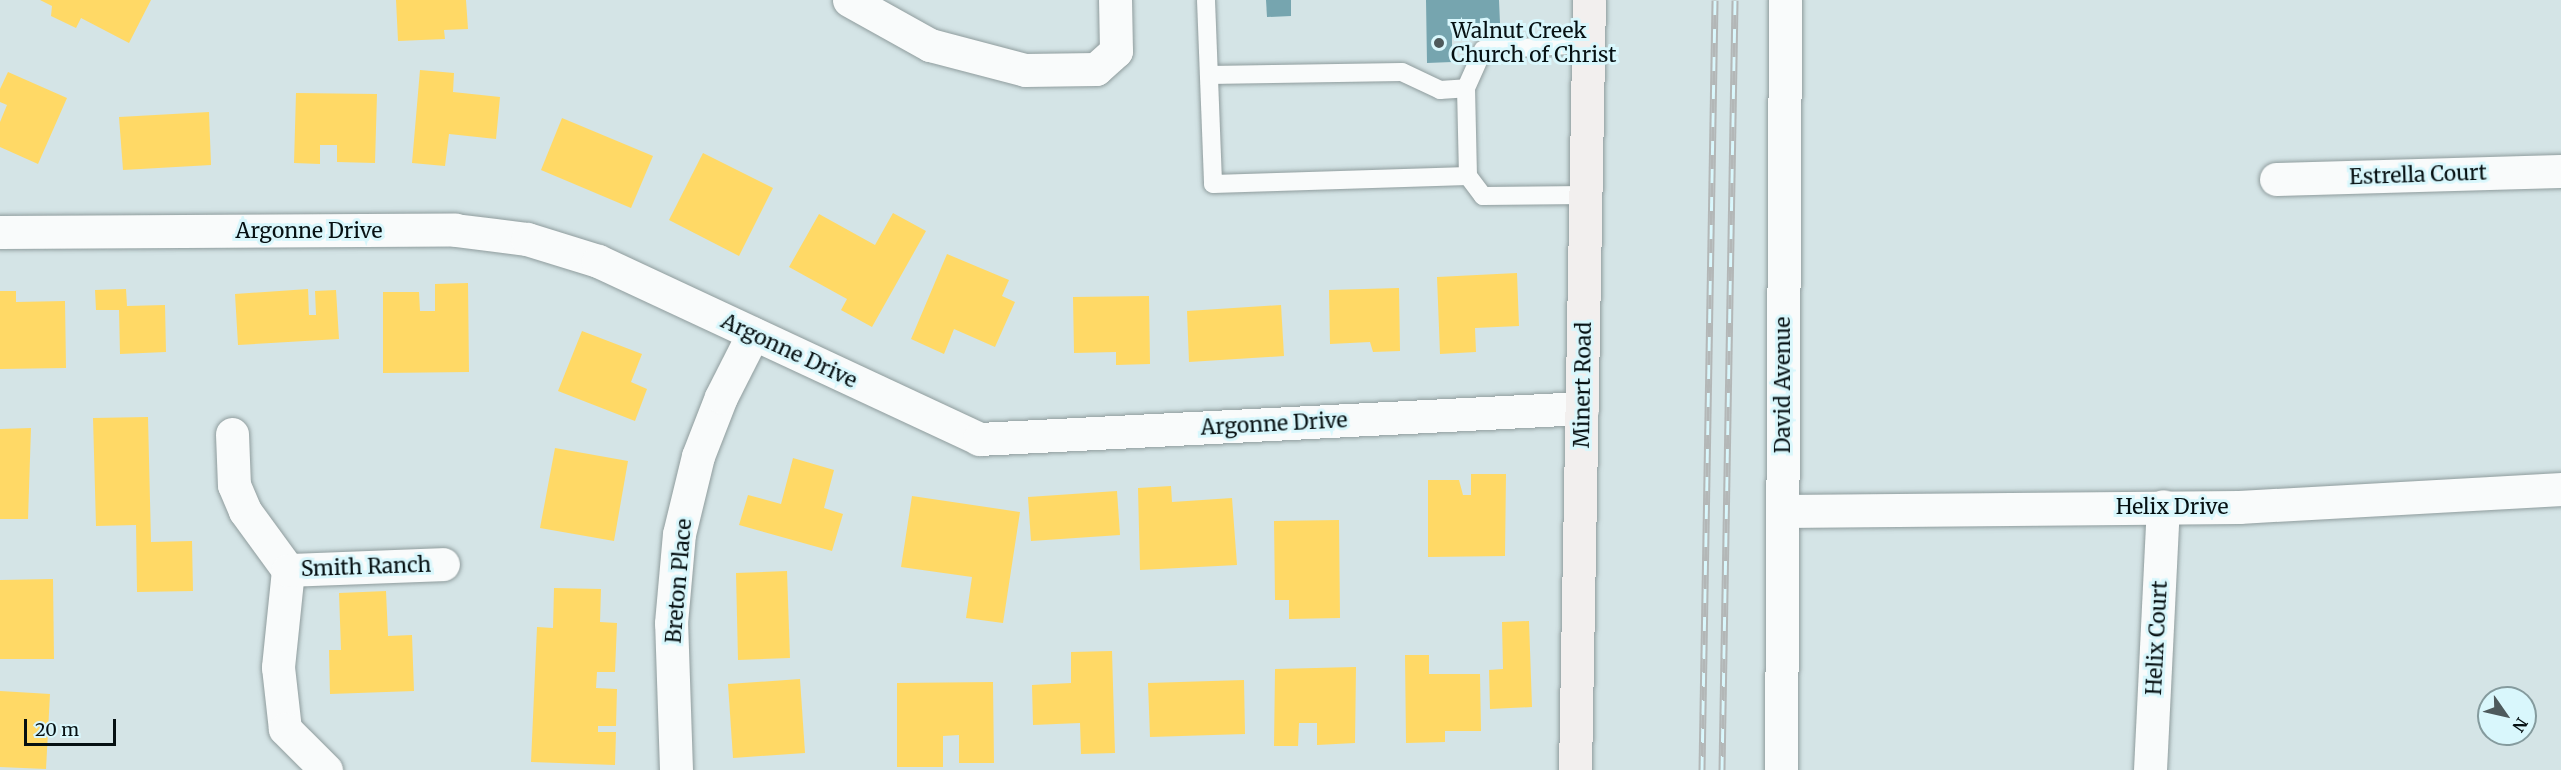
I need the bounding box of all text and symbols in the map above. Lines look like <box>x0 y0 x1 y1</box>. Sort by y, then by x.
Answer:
place label: Walnut Creek Church of Christ <box>1451 18 1616 68</box>
marker: Walnut Creek Church of Christ <box>1432 36 1446 50</box>
street label: Estrella Court <box>2349 160 2487 190</box>
street label: Argonne Drive <box>236 218 382 244</box>
street label: Argonne Drive <box>717 309 861 393</box>
street label: David Avenue <box>1770 317 1796 453</box>
street label: Minert Road <box>1569 322 1597 448</box>
street label: Argonne Drive <box>1200 408 1348 440</box>
street label: Helix Drive <box>2116 494 2228 520</box>
street label: Breton Place <box>661 517 697 645</box>
street label: Smith Ranch <box>300 552 432 582</box>
street label: Helix Court <box>2141 580 2173 696</box>
north arrow <box>2477 686 2537 746</box>
scale bar <box>27 707 118 745</box>
text: N <box>2508 714 2532 736</box>
text: 20 m <box>35 718 79 741</box>

